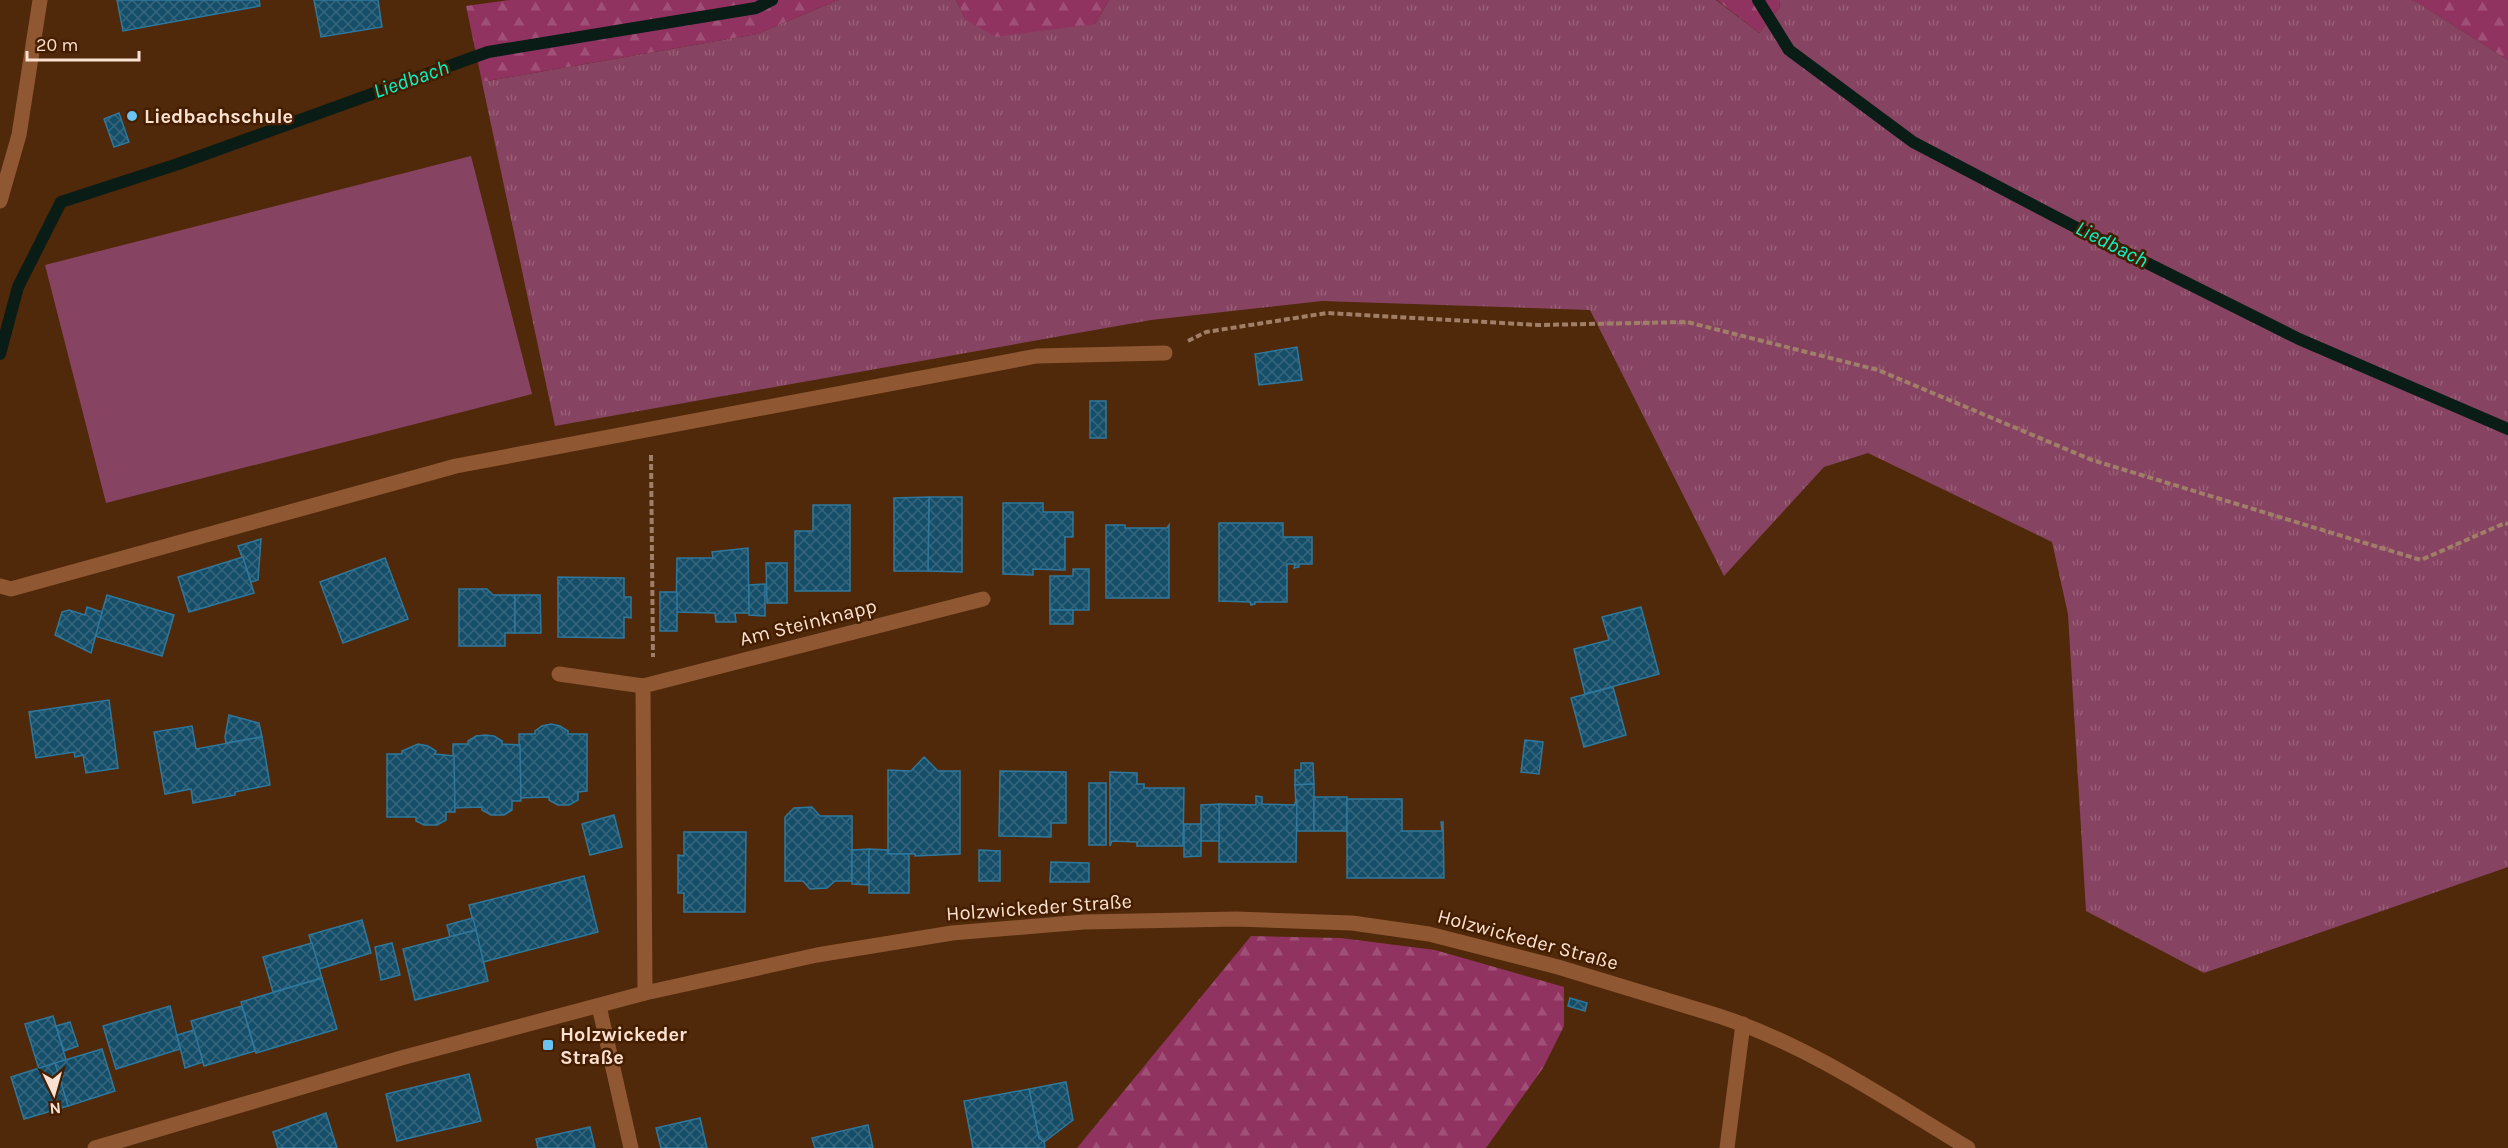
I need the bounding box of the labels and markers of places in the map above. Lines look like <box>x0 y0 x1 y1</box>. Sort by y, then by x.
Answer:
place label: Liedbachschule <box>144 105 293 128</box>
marker: Liedbachschule <box>125 109 139 123</box>
place label: Holzwickeder Straße <box>560 1023 687 1069</box>
marker: Holzwickeder Straße <box>541 1038 555 1052</box>

